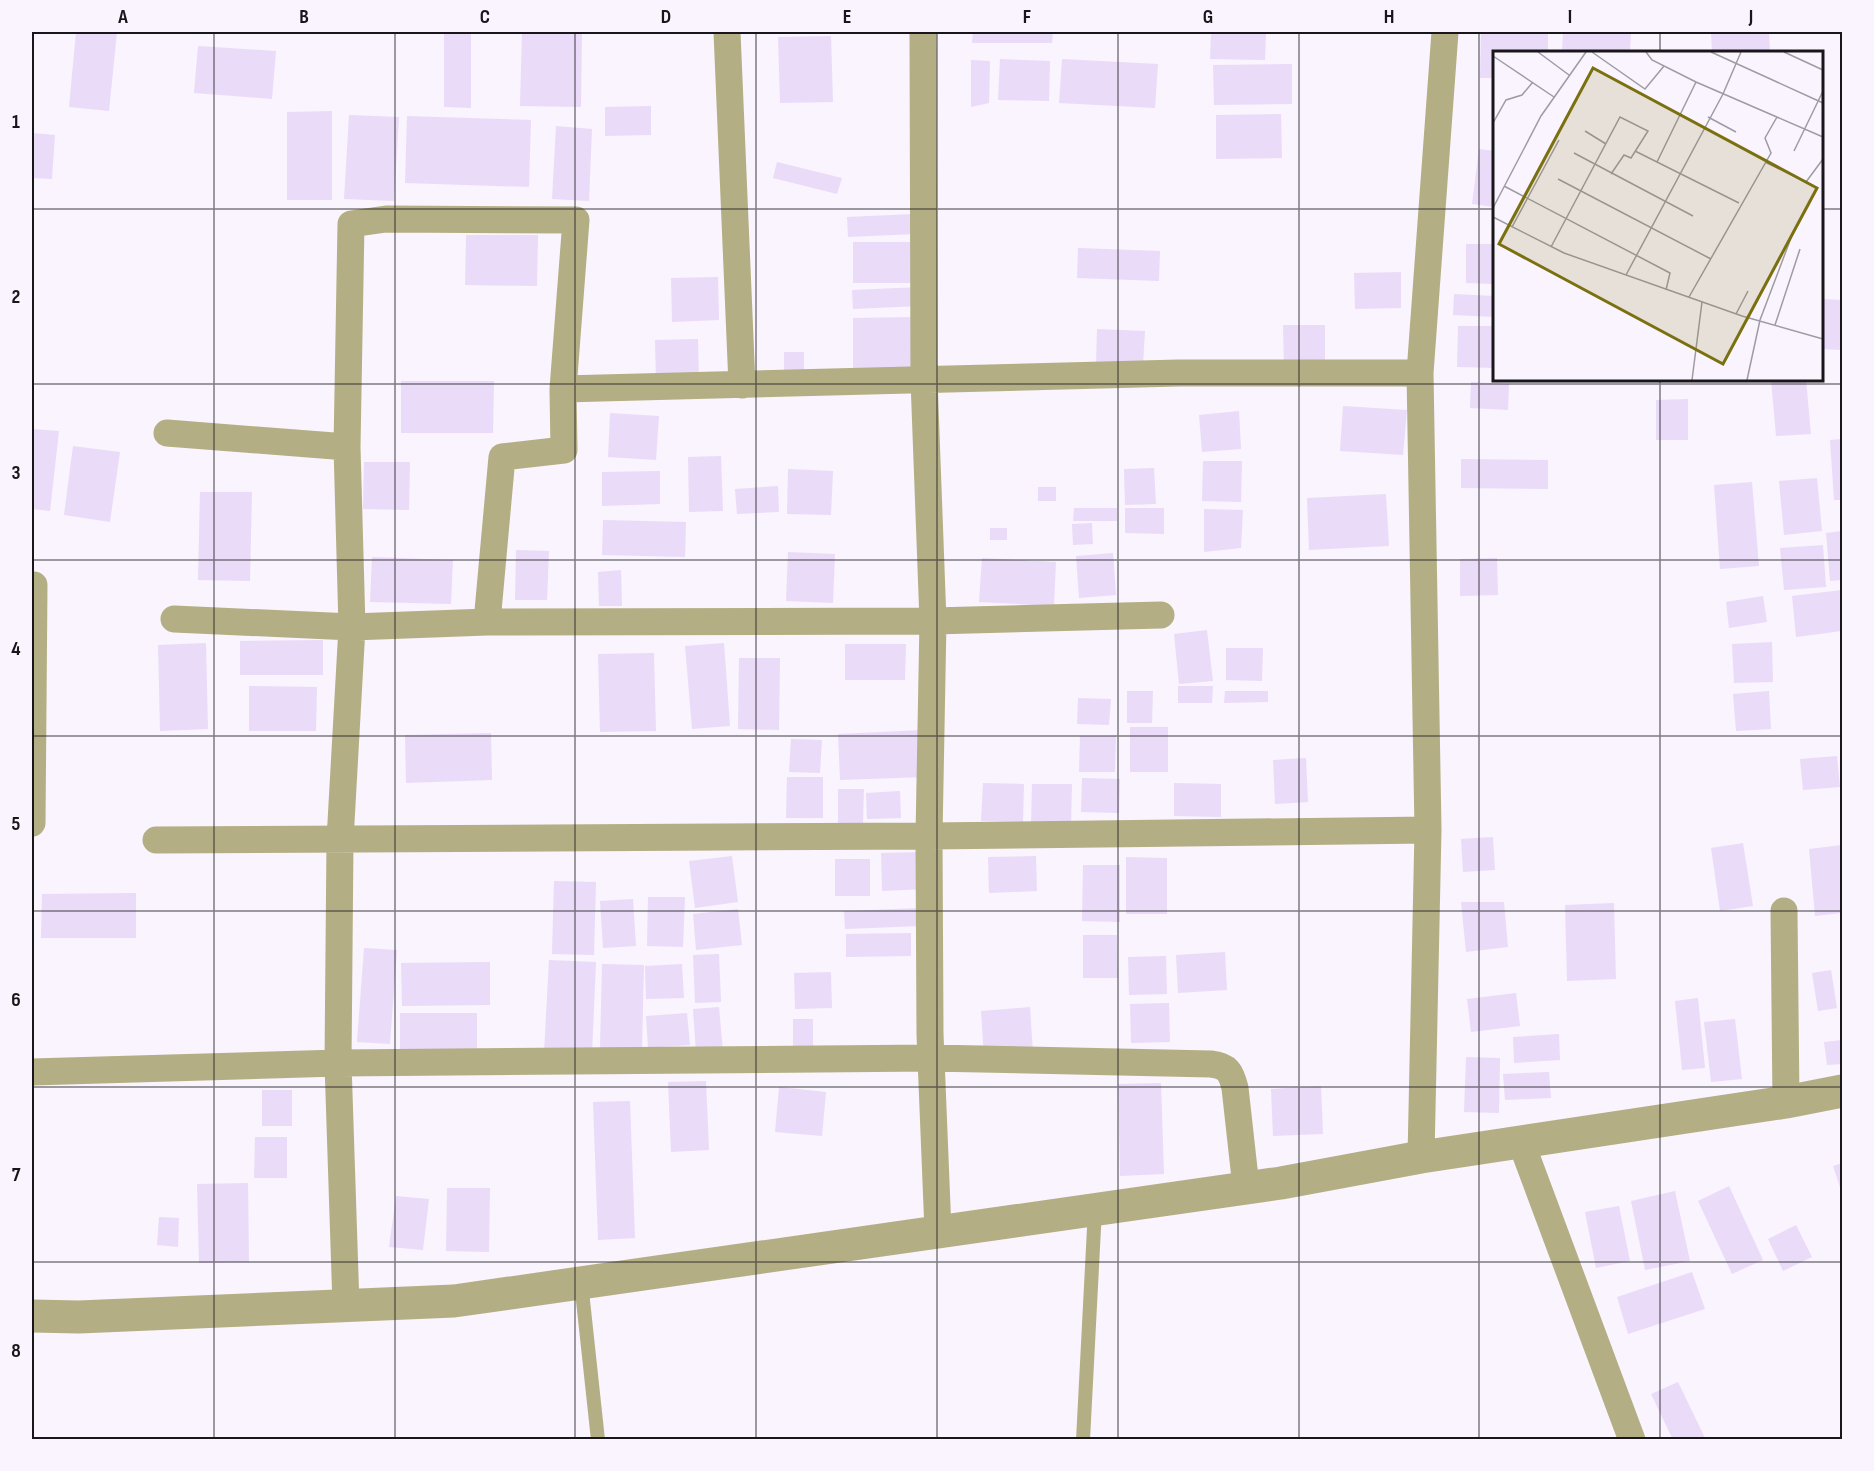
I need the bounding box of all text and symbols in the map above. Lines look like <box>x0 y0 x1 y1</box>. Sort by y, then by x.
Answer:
text: A <box>117 5 128 29</box>
text: B <box>299 5 309 29</box>
text: C <box>480 5 490 29</box>
text: D <box>661 5 671 29</box>
text: E <box>843 5 851 29</box>
text: F <box>1023 5 1031 29</box>
text: G <box>1203 5 1213 29</box>
text: H <box>1384 5 1394 29</box>
text: I <box>1568 5 1572 29</box>
text: J <box>1748 5 1753 29</box>
inset map <box>1493 51 1823 381</box>
text: 1 <box>12 110 20 134</box>
text: 2 <box>12 285 20 309</box>
text: 3 <box>12 461 21 485</box>
text: 4 <box>11 637 21 661</box>
text: 5 <box>12 812 21 836</box>
text: 6 <box>11 988 21 1012</box>
text: 7 <box>12 1163 21 1187</box>
text: 8 <box>11 1339 21 1363</box>

